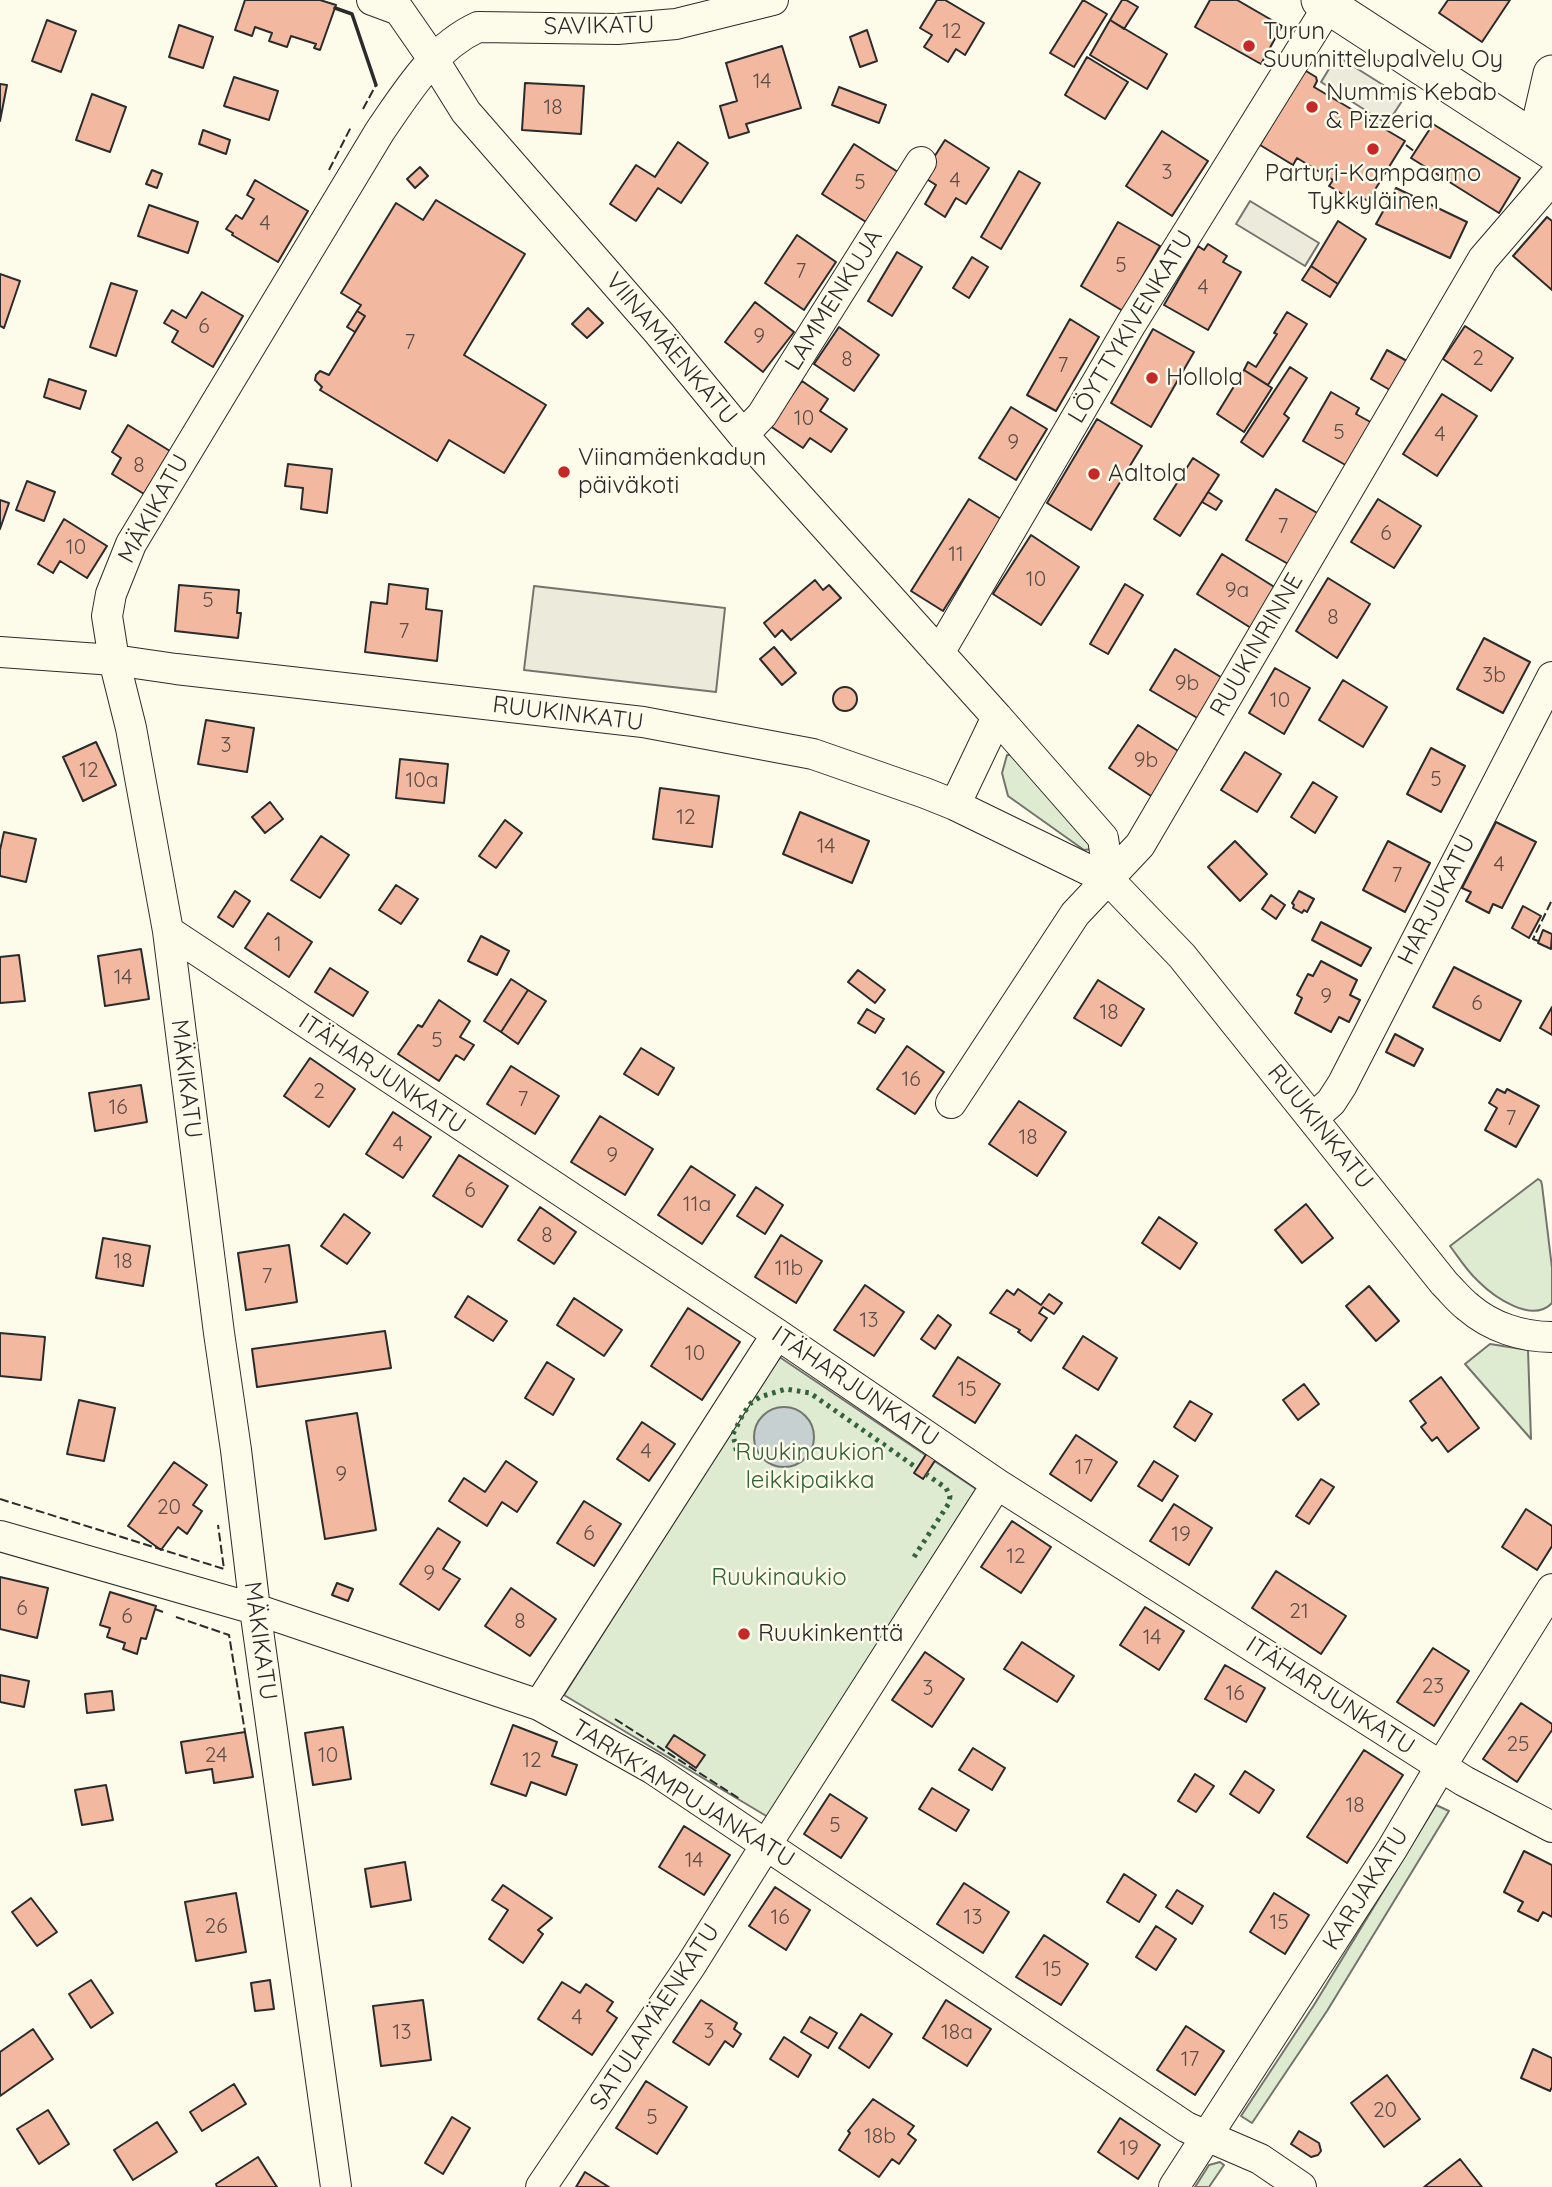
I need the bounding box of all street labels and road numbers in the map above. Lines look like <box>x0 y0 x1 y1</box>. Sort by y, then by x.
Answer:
street label: SAVIKATU <box>543 11 655 41</box>
street label: LAMMENKUJA <box>779 224 889 376</box>
street label: LÖYTTYKIVENKATU <box>1062 225 1200 429</box>
street label: VIINAMÄENKATU <box>599 267 743 431</box>
street label: MÄKIKATU <box>112 450 196 568</box>
street label: RUUKINRINNE <box>1204 568 1310 722</box>
street label: RUUKINKATU <box>491 690 645 738</box>
street label: HARJUKATU <box>1392 830 1482 970</box>
street label: ITÄHARJUNKATU <box>293 1007 471 1141</box>
street label: MÄKIKATU <box>164 1018 208 1140</box>
street label: RUUKINKATU <box>1261 1059 1379 1195</box>
street label: ITÄHARJUNKATU <box>766 1320 944 1454</box>
street label: MÄKIKATU <box>237 1580 283 1702</box>
street label: ITÄHARJUNKATU <box>1240 1631 1420 1761</box>
street label: TARKK'AMPUJANKATU <box>566 1714 800 1874</box>
street label: KARJAKATU <box>1317 1822 1415 1956</box>
street label: SATULAMÄENKATU <box>584 1918 726 2116</box>

